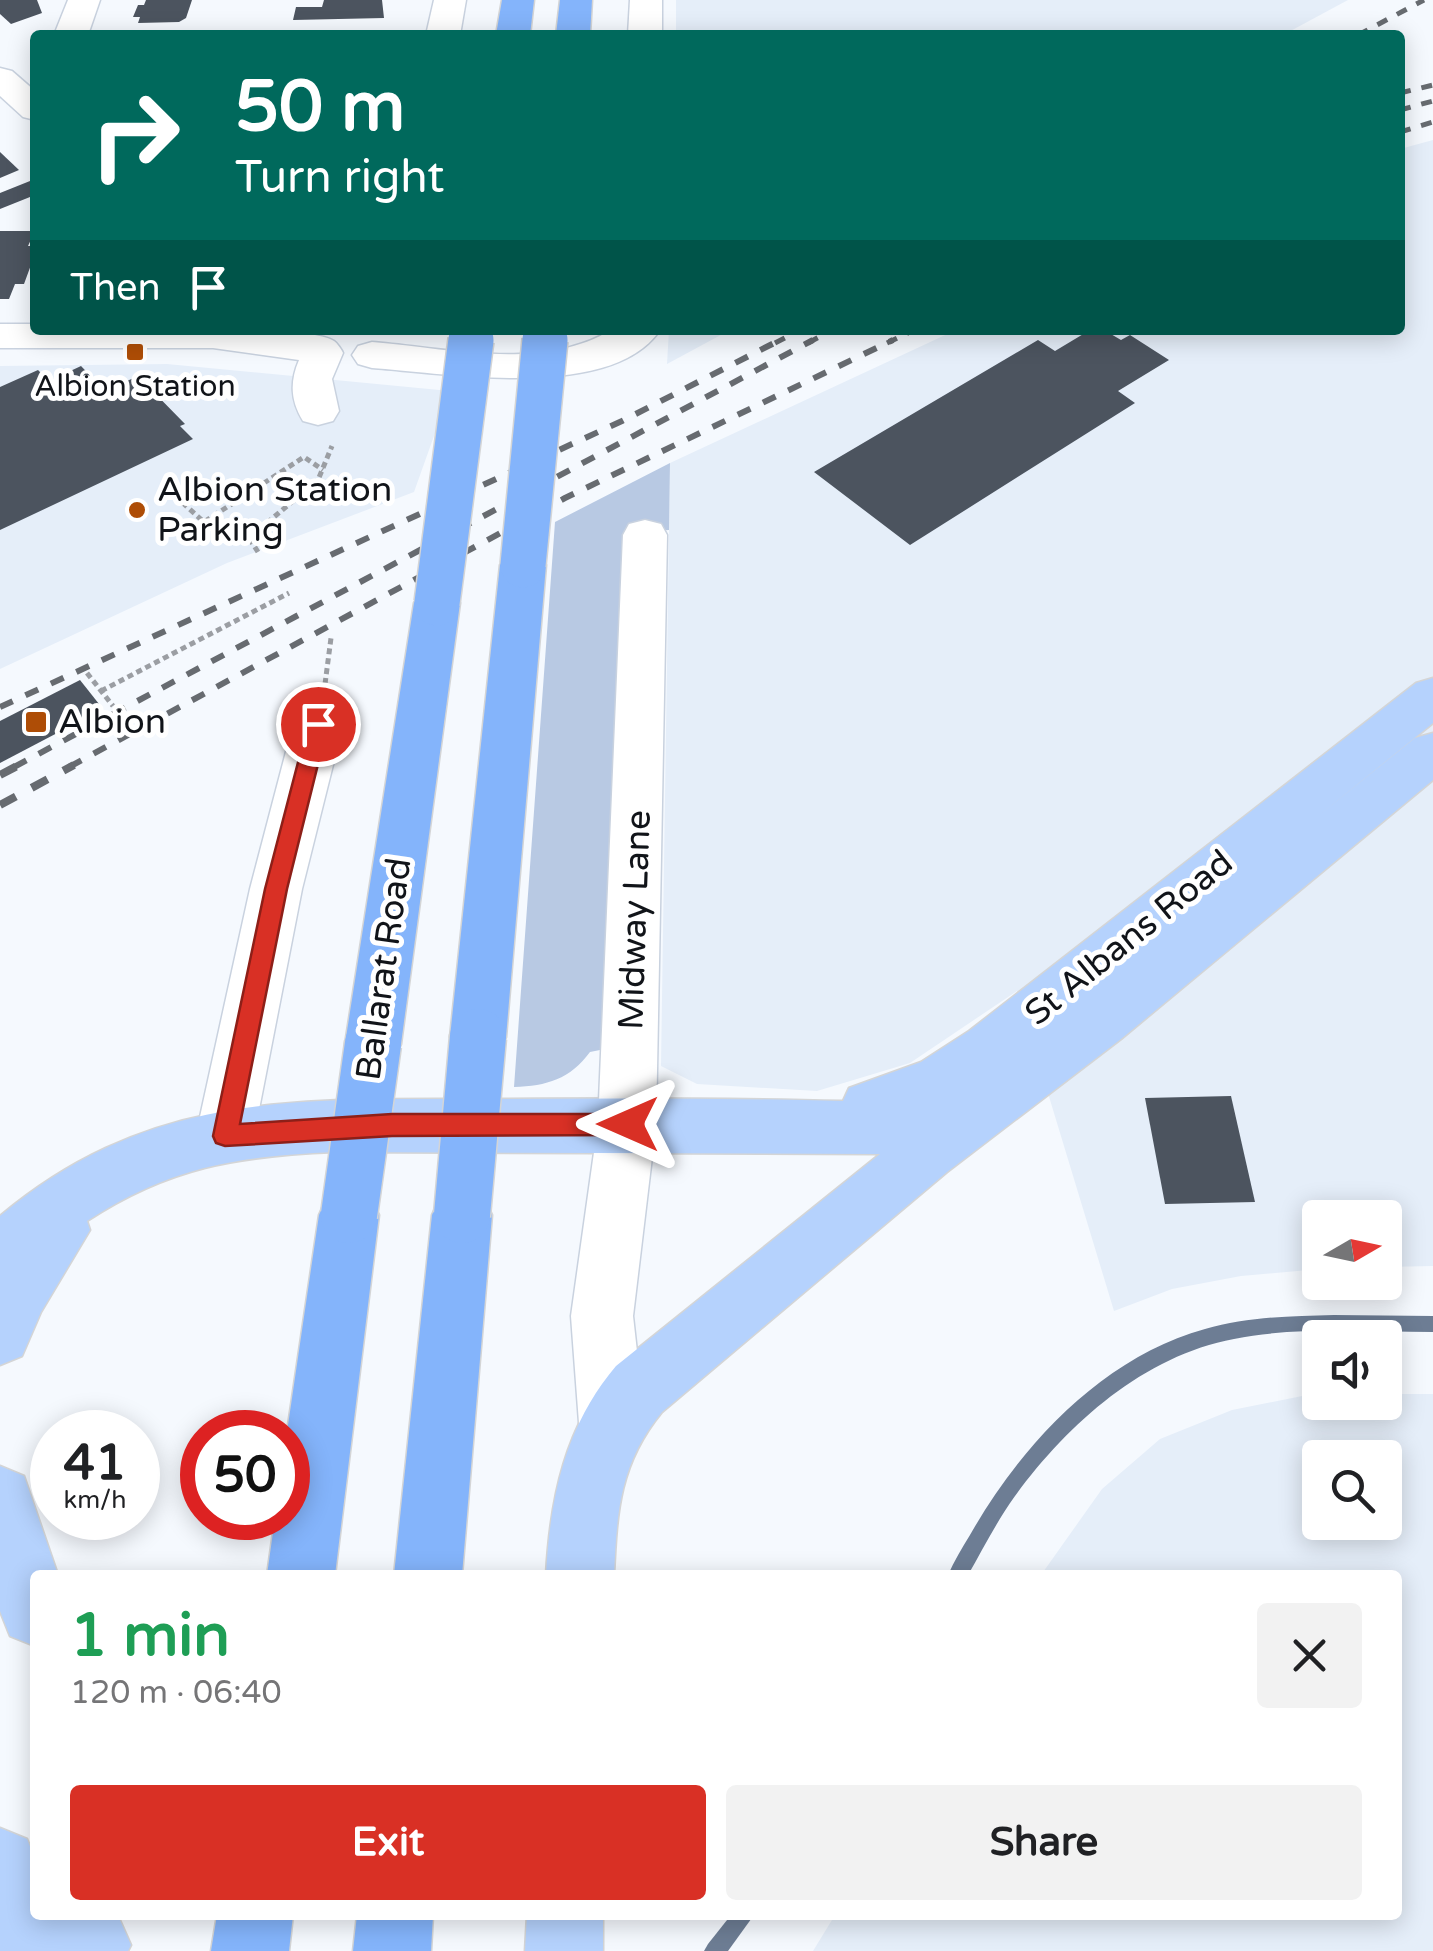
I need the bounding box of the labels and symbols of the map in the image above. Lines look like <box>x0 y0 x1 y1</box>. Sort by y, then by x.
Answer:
marker: Albion Station <box>124 341 146 363</box>
place label: Albion Station <box>34 368 236 405</box>
place label: Albion Station Parking <box>157 469 392 551</box>
marker: Albion Station Parking <box>126 499 148 521</box>
pin <box>276 682 361 767</box>
place label: Albion <box>58 701 166 743</box>
marker: Albion <box>23 709 49 735</box>
street label: Midway Lane <box>610 809 660 1031</box>
street label: St Albans Road <box>1017 842 1241 1034</box>
street label: Ballarat Road <box>348 855 420 1083</box>
position arrow <box>576 1072 680 1176</box>
north arrow <box>1302 1200 1402 1300</box>
speed limit sign: 50 <box>180 1410 310 1540</box>

